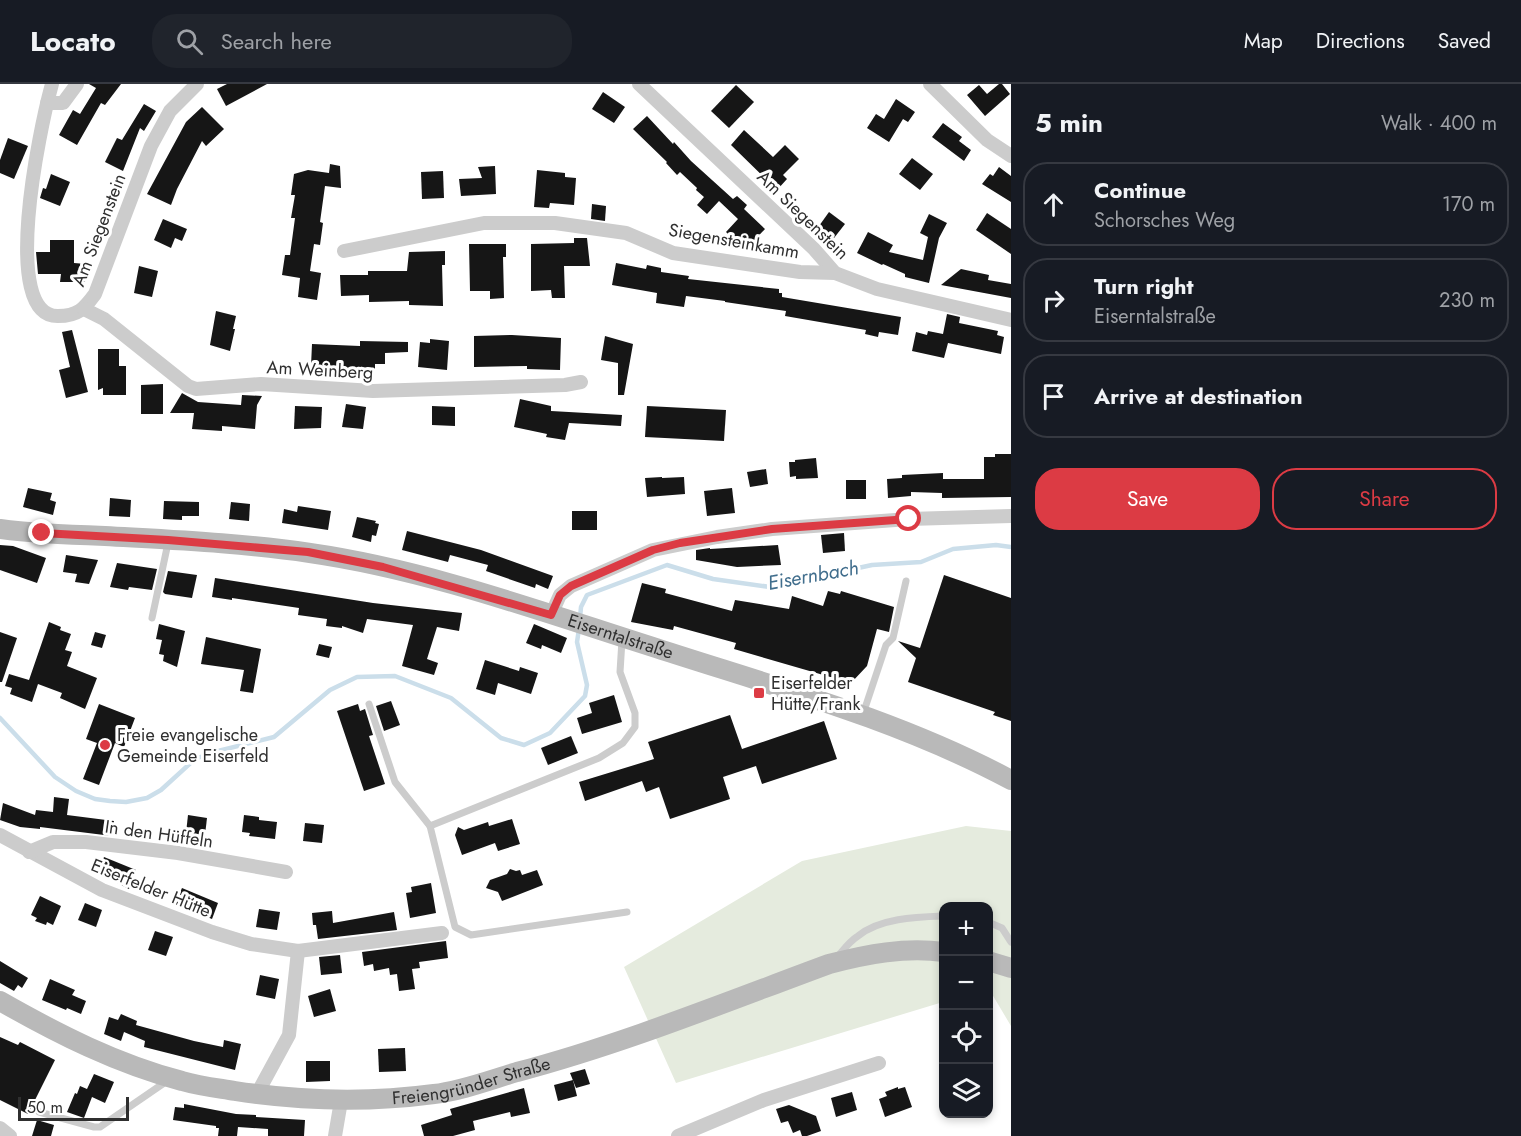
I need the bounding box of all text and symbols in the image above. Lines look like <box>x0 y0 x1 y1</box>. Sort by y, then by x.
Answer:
search box <box>152 14 572 68</box>
text: Locato <box>30 21 116 62</box>
icon: search <box>173 25 206 58</box>
text: Search here <box>221 25 332 57</box>
text: Map <box>1244 26 1283 56</box>
text: Directions <box>1316 26 1405 56</box>
text: Saved <box>1438 26 1491 56</box>
text: 5 min <box>1035 104 1103 142</box>
text: Walk · 400 m <box>1381 109 1497 138</box>
street label: Am Siegenstein <box>751 164 855 266</box>
street label: Am Siegenstein <box>66 170 132 290</box>
text: Continue <box>1094 174 1186 206</box>
icon: ahead <box>1037 188 1070 221</box>
text: 170 m <box>1442 190 1495 219</box>
text: Schorsches Weg <box>1094 206 1235 235</box>
street label: Siegensteinkamm <box>667 217 801 265</box>
text: Turn right <box>1094 270 1194 302</box>
icon: right <box>1037 284 1070 317</box>
text: 230 m <box>1439 286 1495 315</box>
text: Eiserntalstraße <box>1094 302 1216 331</box>
street label: Am Weinberg <box>266 354 374 386</box>
icon: arrive <box>1037 380 1070 413</box>
text: Arrive at destination <box>1094 380 1303 412</box>
button: Save <box>1035 468 1260 530</box>
button: Share <box>1272 468 1497 530</box>
route start <box>895 505 921 531</box>
route end <box>28 519 54 545</box>
water label: Eisernbach <box>765 553 861 598</box>
street label: Eiserntalstraße <box>564 607 677 666</box>
place label: Eiserfelder Hütte/Frank <box>771 670 861 717</box>
marker: Eiserfelder Hütte/Frank <box>752 686 766 700</box>
place label: Freie evangelische Gemeinde Eiserfeld <box>117 722 269 769</box>
marker: Freie evangelische Gemeinde Eiserfeld <box>98 738 112 752</box>
street label: In den Hüffeln <box>103 814 215 854</box>
street label: Eiserfelder Hütte <box>87 852 215 924</box>
map controls <box>939 902 993 1118</box>
button: + <box>939 902 993 956</box>
button: − <box>939 956 993 1010</box>
button: locate <box>939 1010 993 1064</box>
street label: Freiengründer Straße <box>391 1050 553 1111</box>
button: layers <box>939 1064 993 1118</box>
scale bar <box>18 1094 129 1122</box>
text: 50 m <box>27 1096 63 1119</box>

